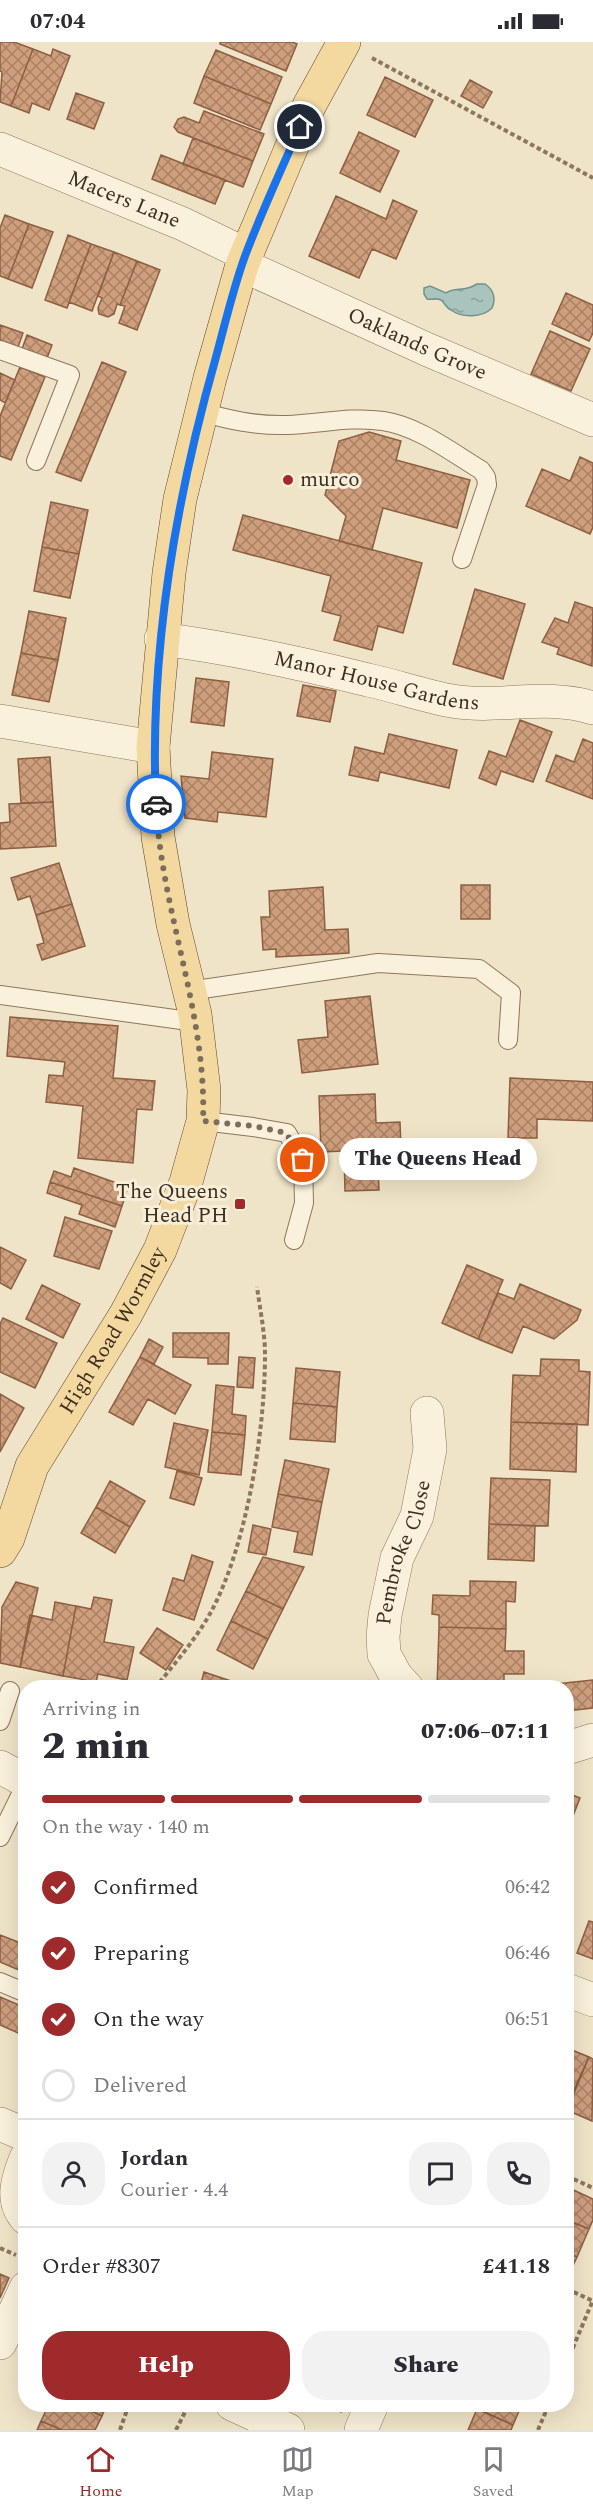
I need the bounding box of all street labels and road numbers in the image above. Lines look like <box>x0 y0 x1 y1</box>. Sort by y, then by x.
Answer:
street label: Macers Lane <box>63 162 185 237</box>
street label: Oaklands Grove <box>342 299 492 389</box>
street label: Manor House Gardens <box>271 643 480 719</box>
street label: High Road Wormley <box>52 1241 175 1421</box>
street label: Pembroke Close <box>368 1477 440 1626</box>

